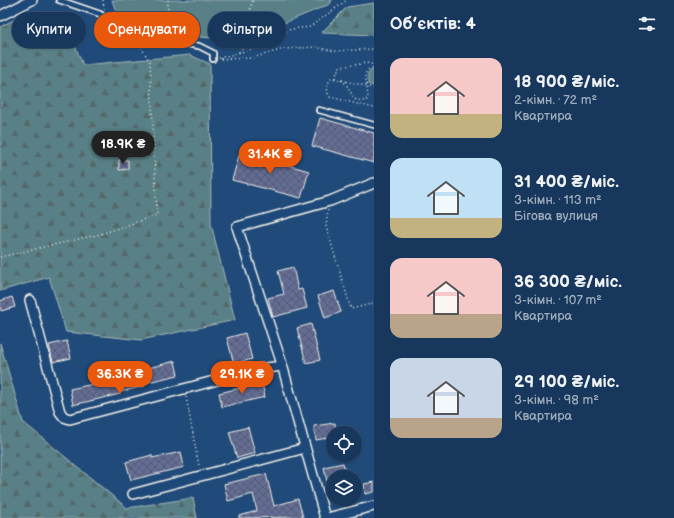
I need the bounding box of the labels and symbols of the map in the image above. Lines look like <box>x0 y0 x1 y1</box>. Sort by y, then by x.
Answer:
pin: 18.9K ₴ <box>86 131 160 165</box>
pin: 31.4K ₴ <box>233 141 307 175</box>
pin: 36.3K ₴ <box>83 361 157 395</box>
pin: 29.1K ₴ <box>205 361 279 395</box>

